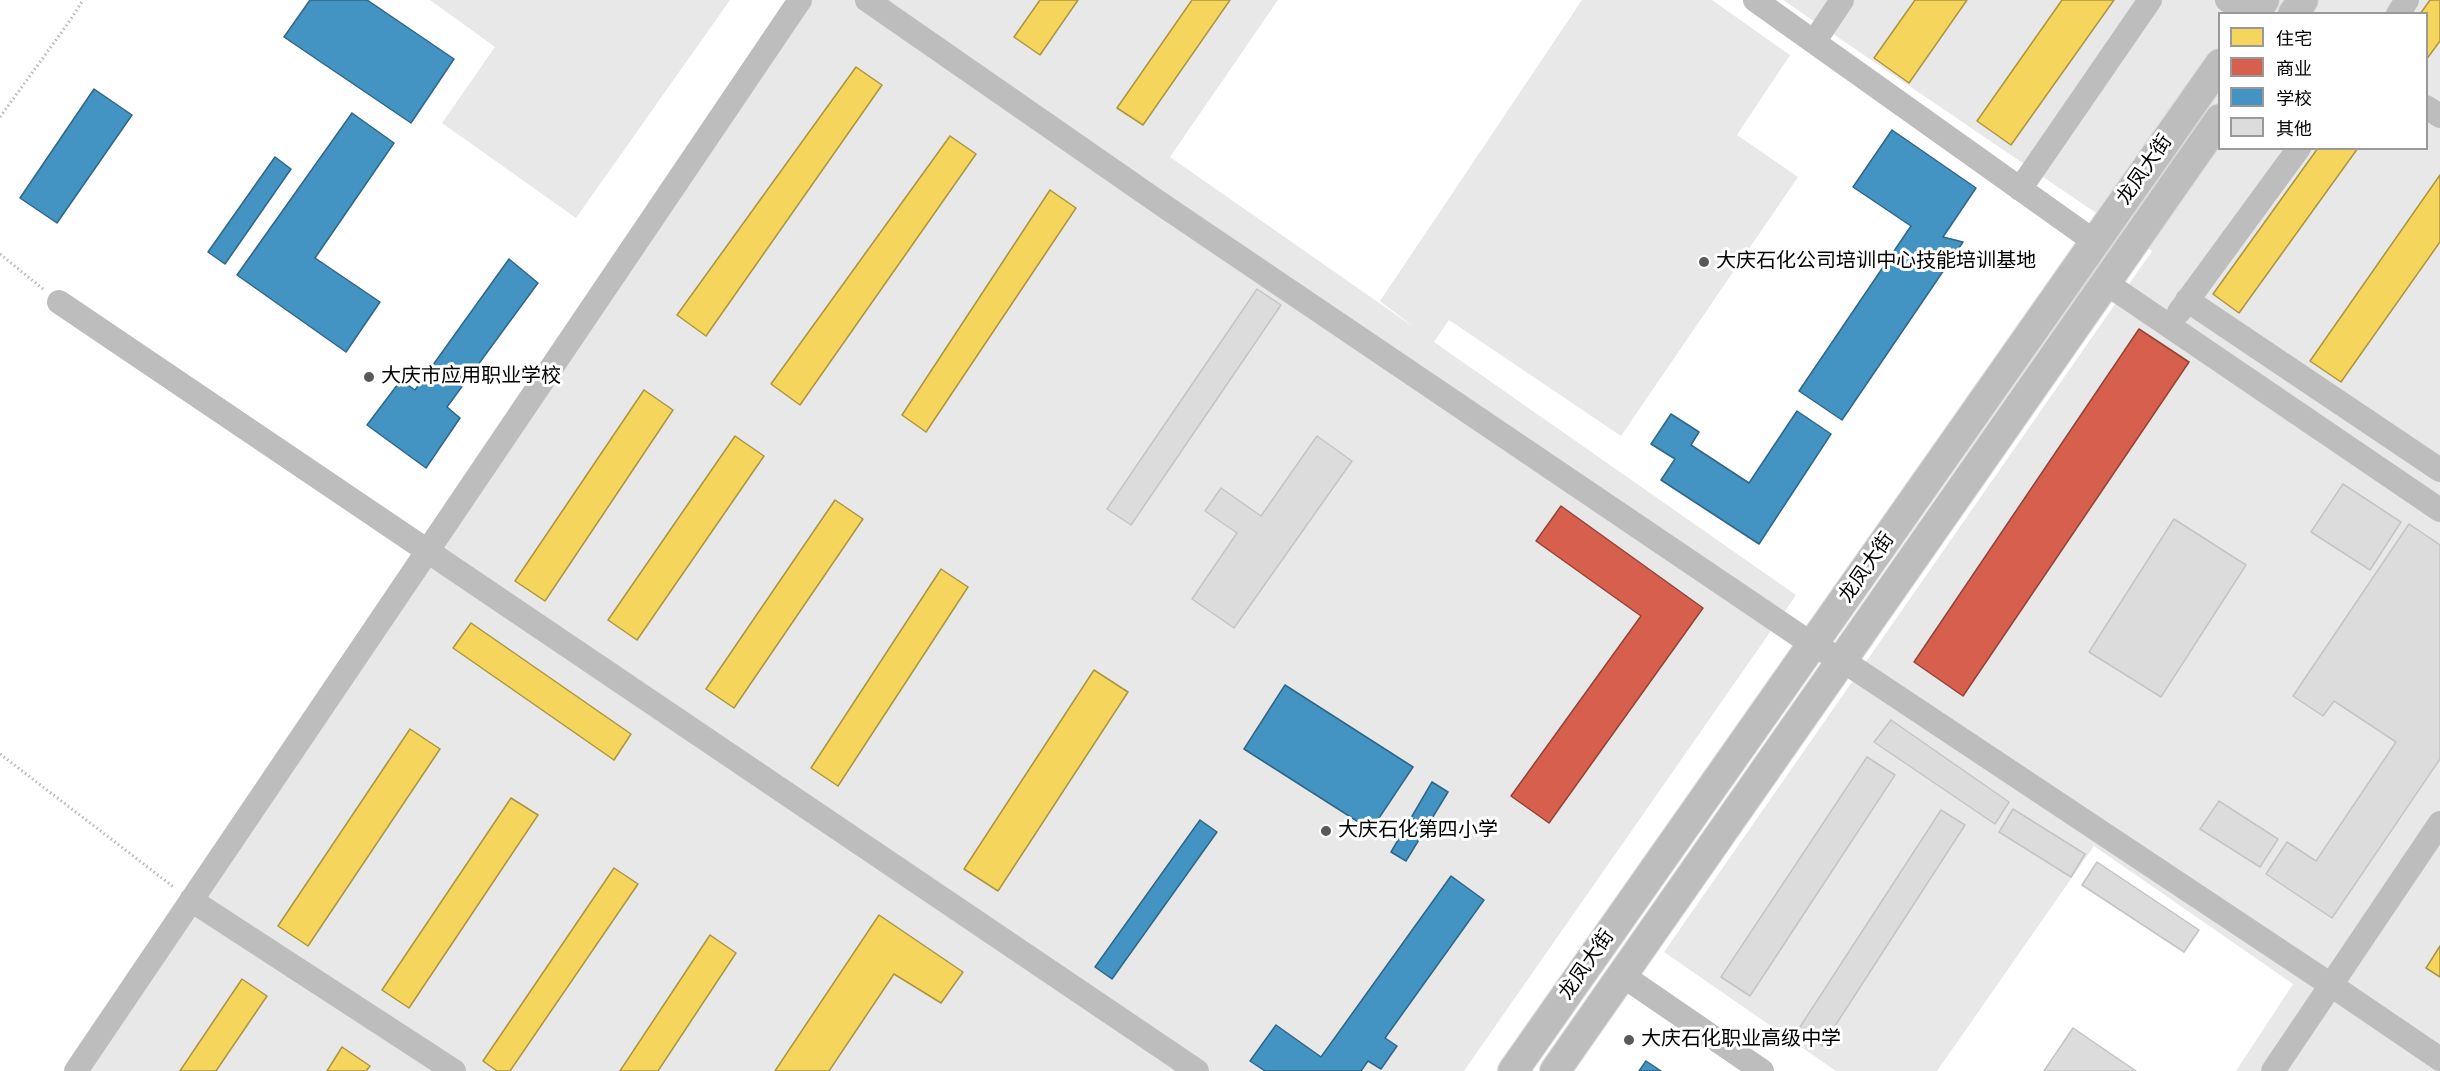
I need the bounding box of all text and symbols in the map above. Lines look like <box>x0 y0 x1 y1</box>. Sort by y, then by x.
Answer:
legend <box>2218 12 2428 150</box>
text: 住宅 <box>2276 26 2312 51</box>
text: 商业 <box>2276 56 2312 81</box>
text: 学校 <box>2276 86 2312 111</box>
text: 其他 <box>2276 116 2312 141</box>
street label: 龙凤大街 <box>2112 130 2178 210</box>
place label: 大庆石化公司培训中心技能培训基地 <box>1716 250 2036 274</box>
marker: 大庆石化公司培训中心技能培训基地 <box>1697 255 1711 269</box>
place label: 大庆市应用职业学校 <box>381 365 561 389</box>
marker: 大庆市应用职业学校 <box>362 370 376 384</box>
street label: 龙凤大街 <box>1834 528 1900 608</box>
place label: 大庆石化第四小学 <box>1338 819 1498 843</box>
marker: 大庆石化第四小学 <box>1319 824 1333 838</box>
street label: 龙凤大街 <box>1554 925 1620 1005</box>
place label: 大庆石化职业高级中学 <box>1641 1028 1841 1052</box>
marker: 大庆石化职业高级中学 <box>1622 1033 1636 1047</box>

